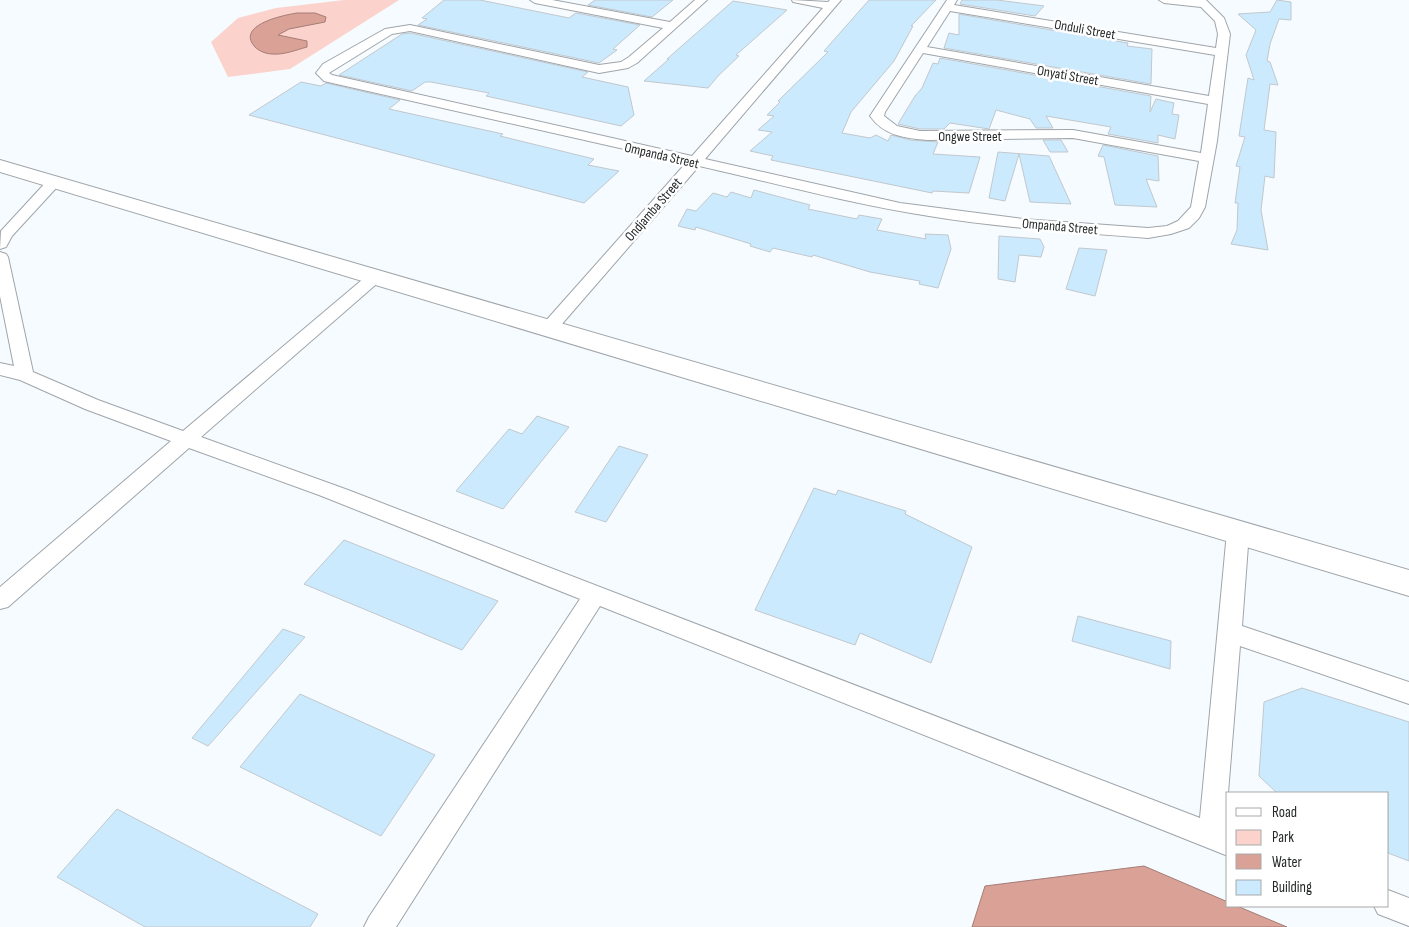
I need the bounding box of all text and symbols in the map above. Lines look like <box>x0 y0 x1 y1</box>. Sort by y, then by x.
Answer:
street label: Onduli Street <box>1053 16 1117 43</box>
street label: Onyati Street <box>1036 62 1100 89</box>
street label: Ongwe Street <box>938 128 1002 145</box>
street label: Ompanda Street <box>623 139 701 172</box>
street label: Ondjamba Street <box>621 174 686 245</box>
street label: Ompanda Street <box>1021 215 1099 238</box>
legend <box>1226 792 1389 907</box>
text: Road <box>1272 803 1297 822</box>
text: Park <box>1272 828 1294 847</box>
text: Water <box>1272 853 1303 872</box>
text: Building <box>1272 878 1312 897</box>

